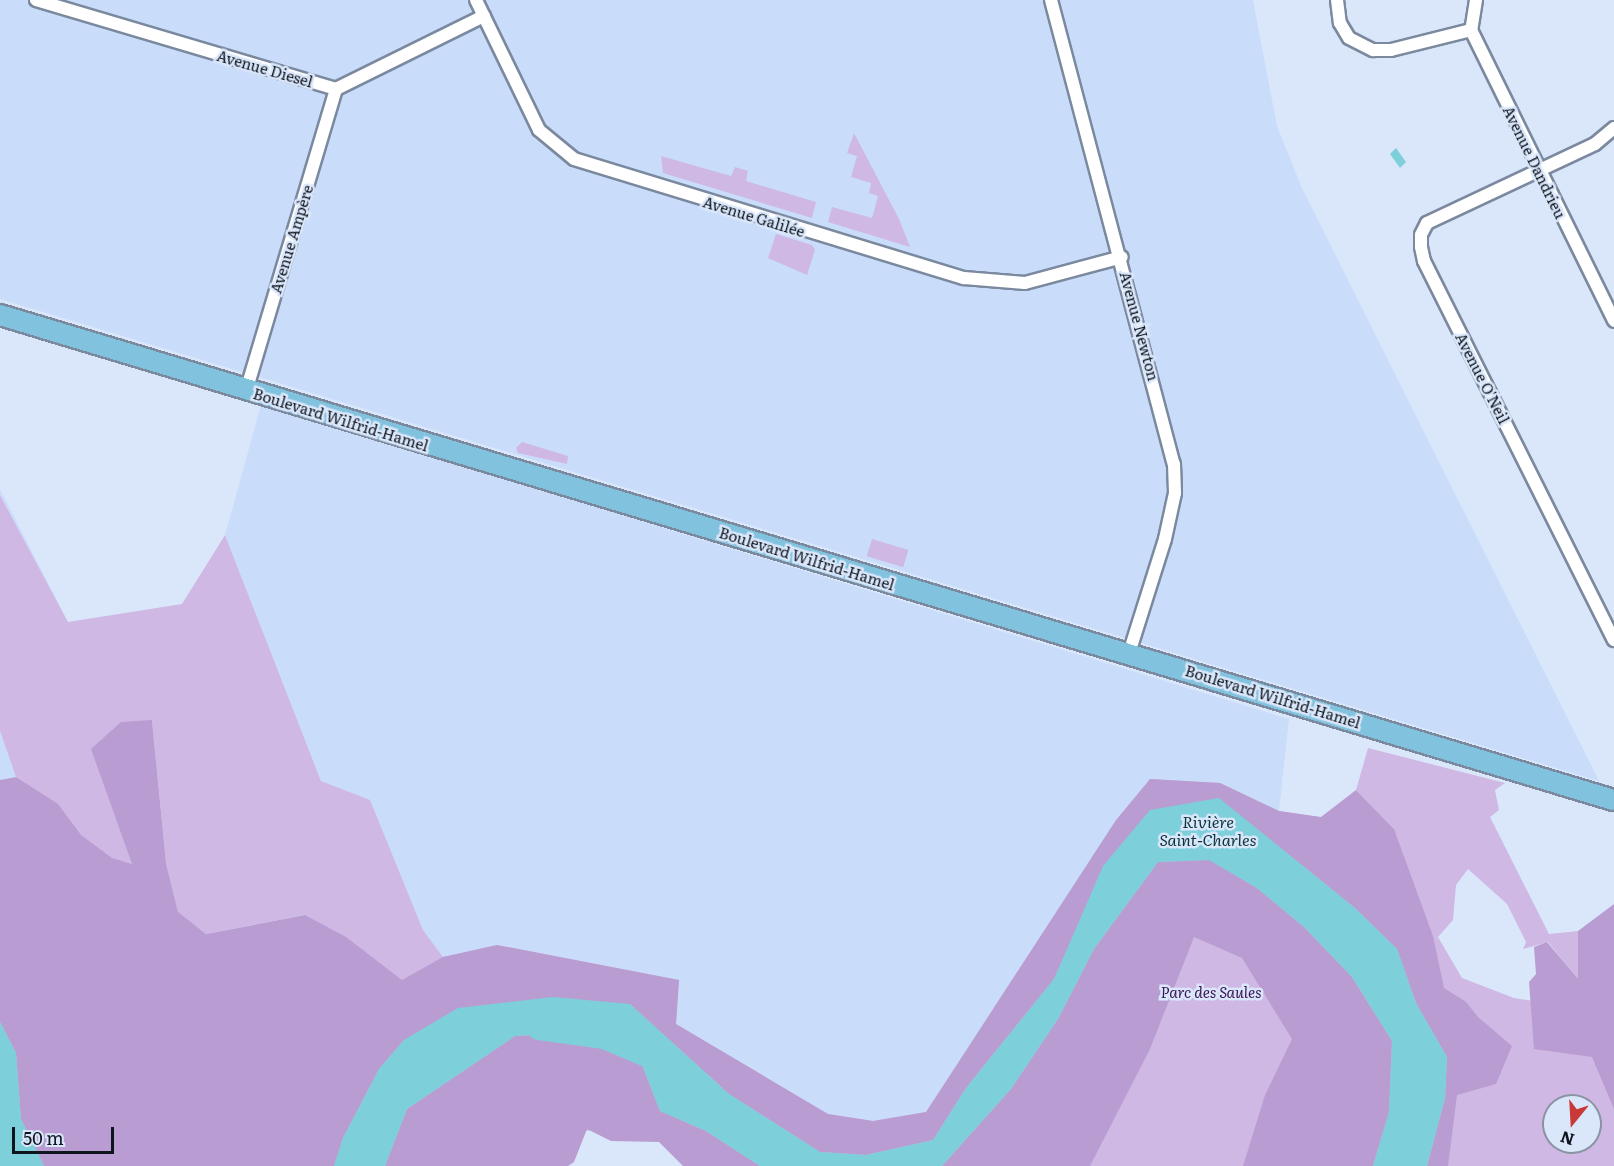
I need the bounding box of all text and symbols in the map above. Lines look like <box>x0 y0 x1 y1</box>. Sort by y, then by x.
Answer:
street label: Avenue Diesel <box>215 46 315 90</box>
street label: Avenue Dandrieu <box>1500 103 1570 221</box>
street label: Avenue Ampère <box>266 183 316 295</box>
street label: Avenue Galilée <box>701 192 807 240</box>
street label: Avenue Newton <box>1117 269 1163 383</box>
street label: Avenue O'Neil <box>1452 329 1514 427</box>
street label: Boulevard Wilfrid-Hamel <box>251 384 431 454</box>
street label: Boulevard Wilfrid-Hamel <box>717 523 897 593</box>
street label: Boulevard Wilfrid-Hamel <box>1183 661 1363 731</box>
water label: Rivière Saint-Charles <box>1159 811 1257 849</box>
park label: Parc des Saules <box>1160 983 1262 1001</box>
north arrow <box>1542 1094 1602 1154</box>
scale bar <box>15 1115 117 1153</box>
text: 50 m <box>23 1124 64 1151</box>
text: N <box>1557 1126 1577 1153</box>

